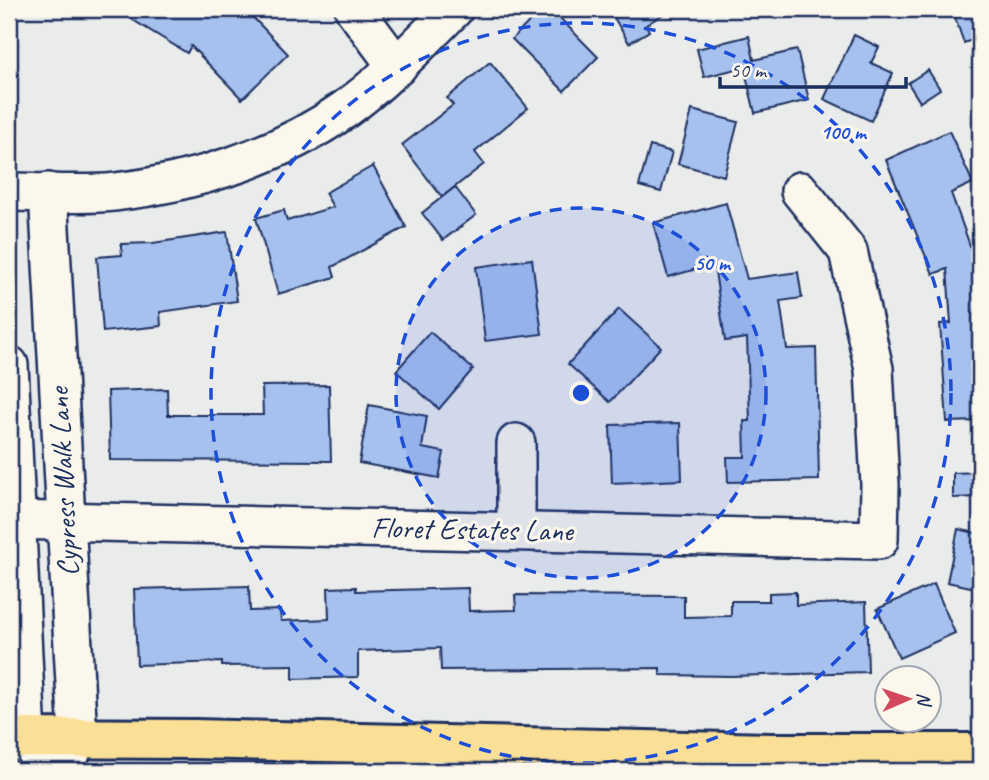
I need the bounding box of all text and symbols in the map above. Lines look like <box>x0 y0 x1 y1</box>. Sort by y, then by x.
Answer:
scale bar <box>720 46 905 90</box>
text: 50 m <box>730 57 768 83</box>
text: 100 m <box>820 119 868 145</box>
text: 50 m <box>694 250 732 276</box>
centre of rings <box>569 381 593 405</box>
street label: Cypress Walk Lane <box>39 384 87 577</box>
street label: Floret Estates Lane <box>371 508 575 550</box>
north arrow <box>874 664 944 734</box>
text: N <box>912 692 936 708</box>

